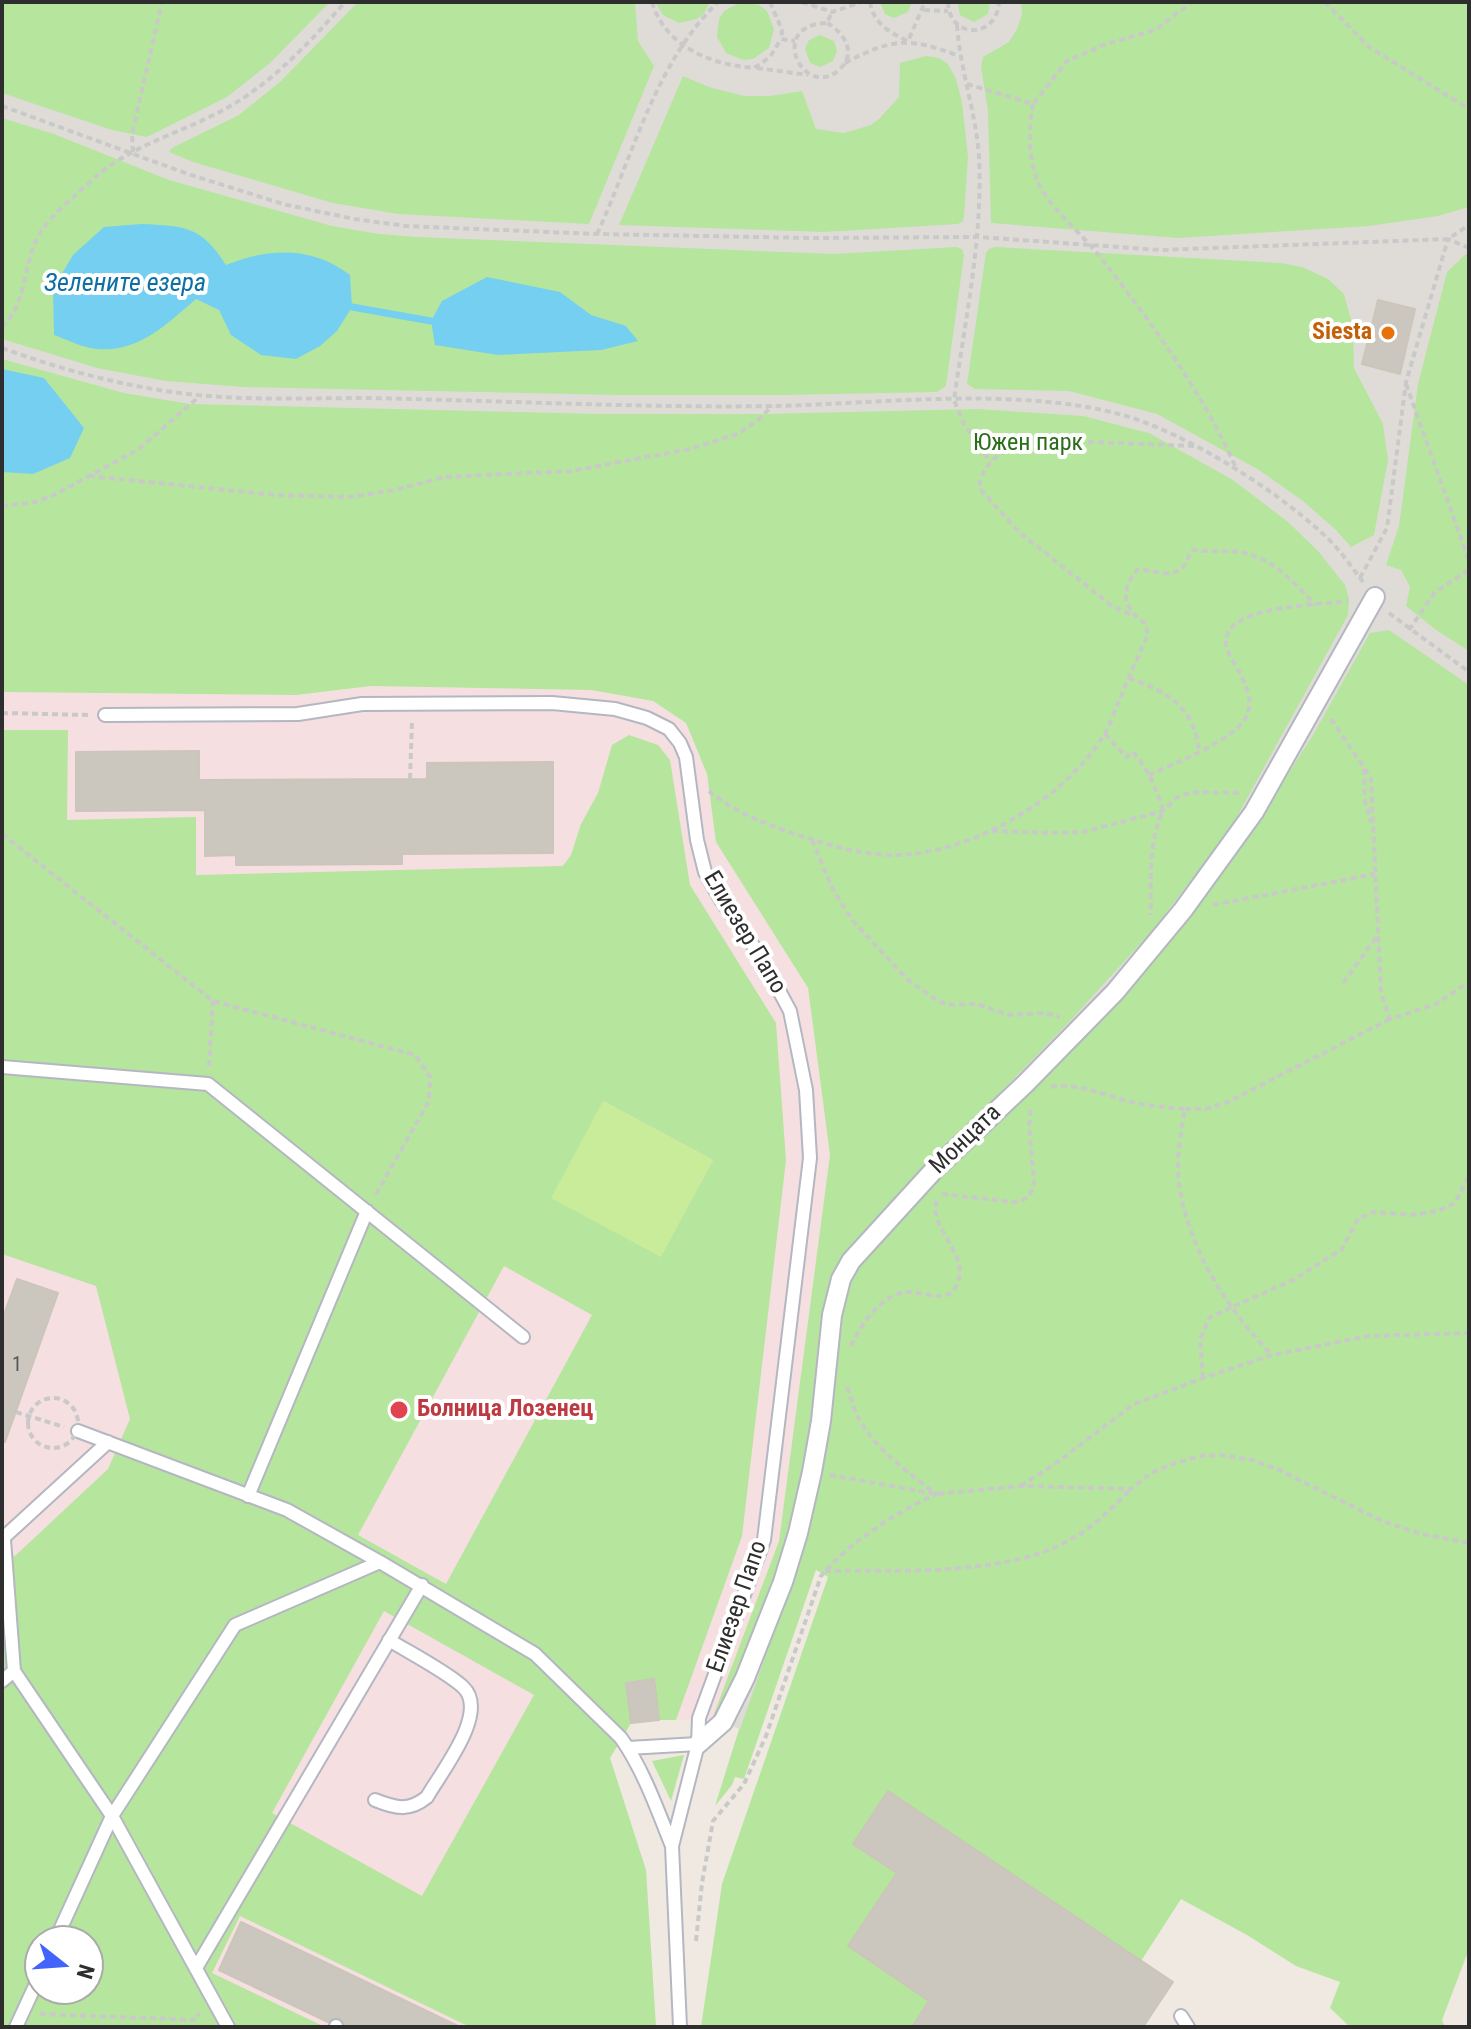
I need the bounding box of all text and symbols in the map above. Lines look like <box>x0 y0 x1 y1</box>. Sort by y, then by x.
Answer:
water label: Зелените езера <box>44 268 206 300</box>
place label: Siesta <box>1312 319 1372 347</box>
marker: Siesta <box>1379 324 1397 342</box>
park label: Южен парк <box>973 430 1083 458</box>
street label: Елиезер Папо <box>696 867 792 999</box>
street label: Монцата <box>924 1099 1008 1181</box>
house number: 1 <box>12 1354 22 1378</box>
place label: Болница Лозенец <box>417 1396 593 1424</box>
marker: Болница Лозенец <box>388 1399 410 1421</box>
street label: Елиезер Папо <box>702 1537 774 1677</box>
north arrow <box>24 1925 104 2005</box>
text: N <box>72 1961 99 1982</box>

